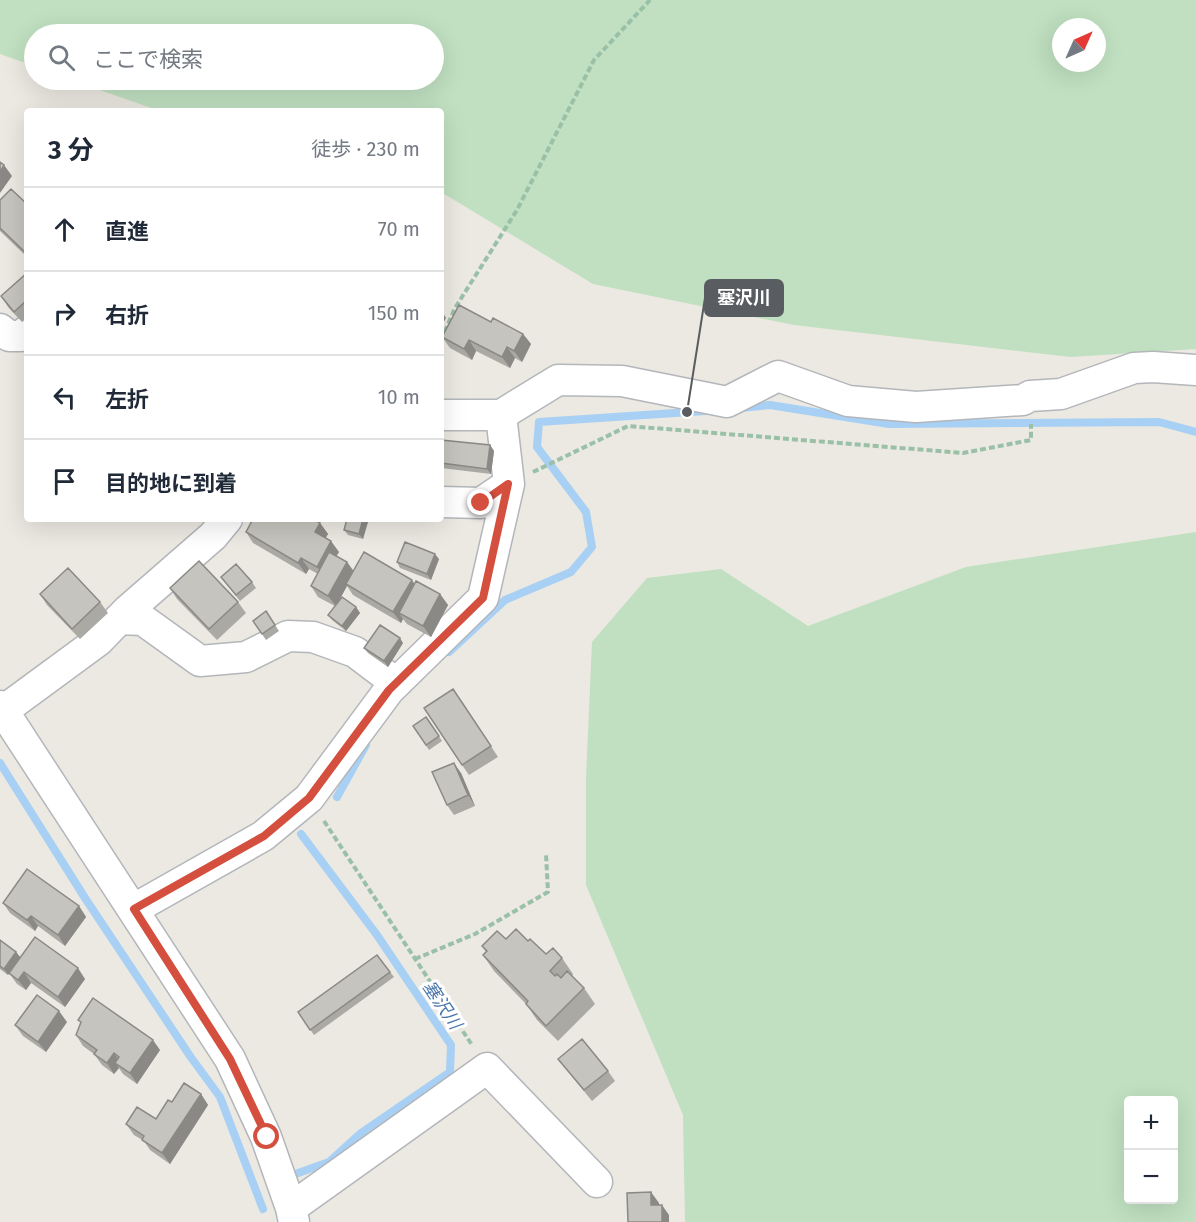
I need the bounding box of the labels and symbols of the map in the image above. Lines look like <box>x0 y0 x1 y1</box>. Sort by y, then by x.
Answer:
north arrow <box>1052 18 1106 72</box>
callout: 塞沢川 <box>705 280 783 316</box>
text: 塞沢川 <box>717 287 771 309</box>
route end <box>467 489 493 515</box>
water label: 塞沢川 <box>418 976 467 1035</box>
route start <box>253 1123 279 1149</box>

